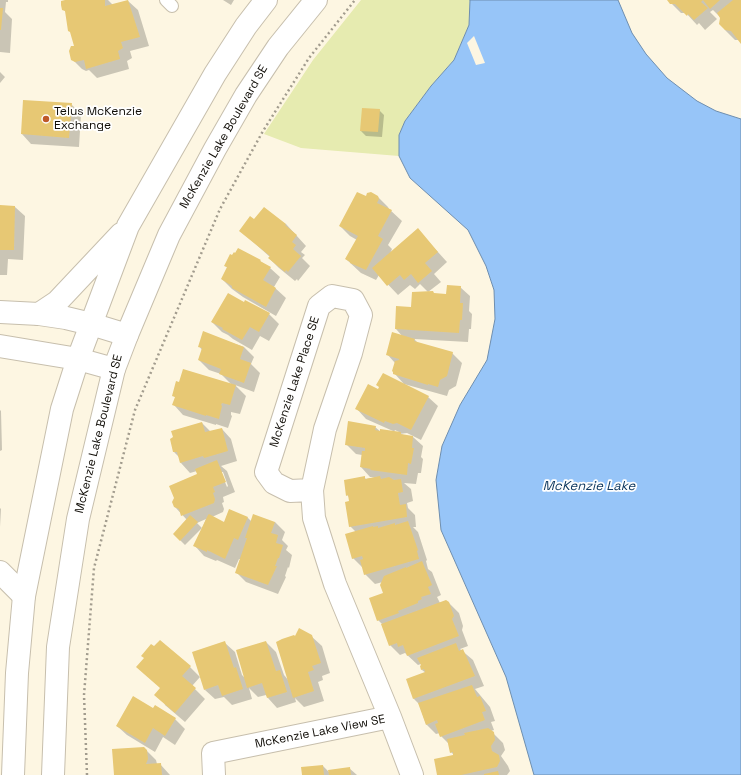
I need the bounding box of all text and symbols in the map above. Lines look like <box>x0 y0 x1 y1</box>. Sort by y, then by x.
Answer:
street label: McKenzie Lake Boulevard SE <box>177 63 271 211</box>
place label: Telus McKenzie Exchange <box>54 105 142 133</box>
marker: Telus McKenzie Exchange <box>41 114 51 124</box>
street label: McKenzie Lake Place SE <box>267 315 323 449</box>
street label: McKenzie Lake Boulevard SE <box>72 353 126 515</box>
water label: McKenzie Lake <box>543 478 635 494</box>
street label: McKenzie Lake View SE <box>254 712 386 752</box>

